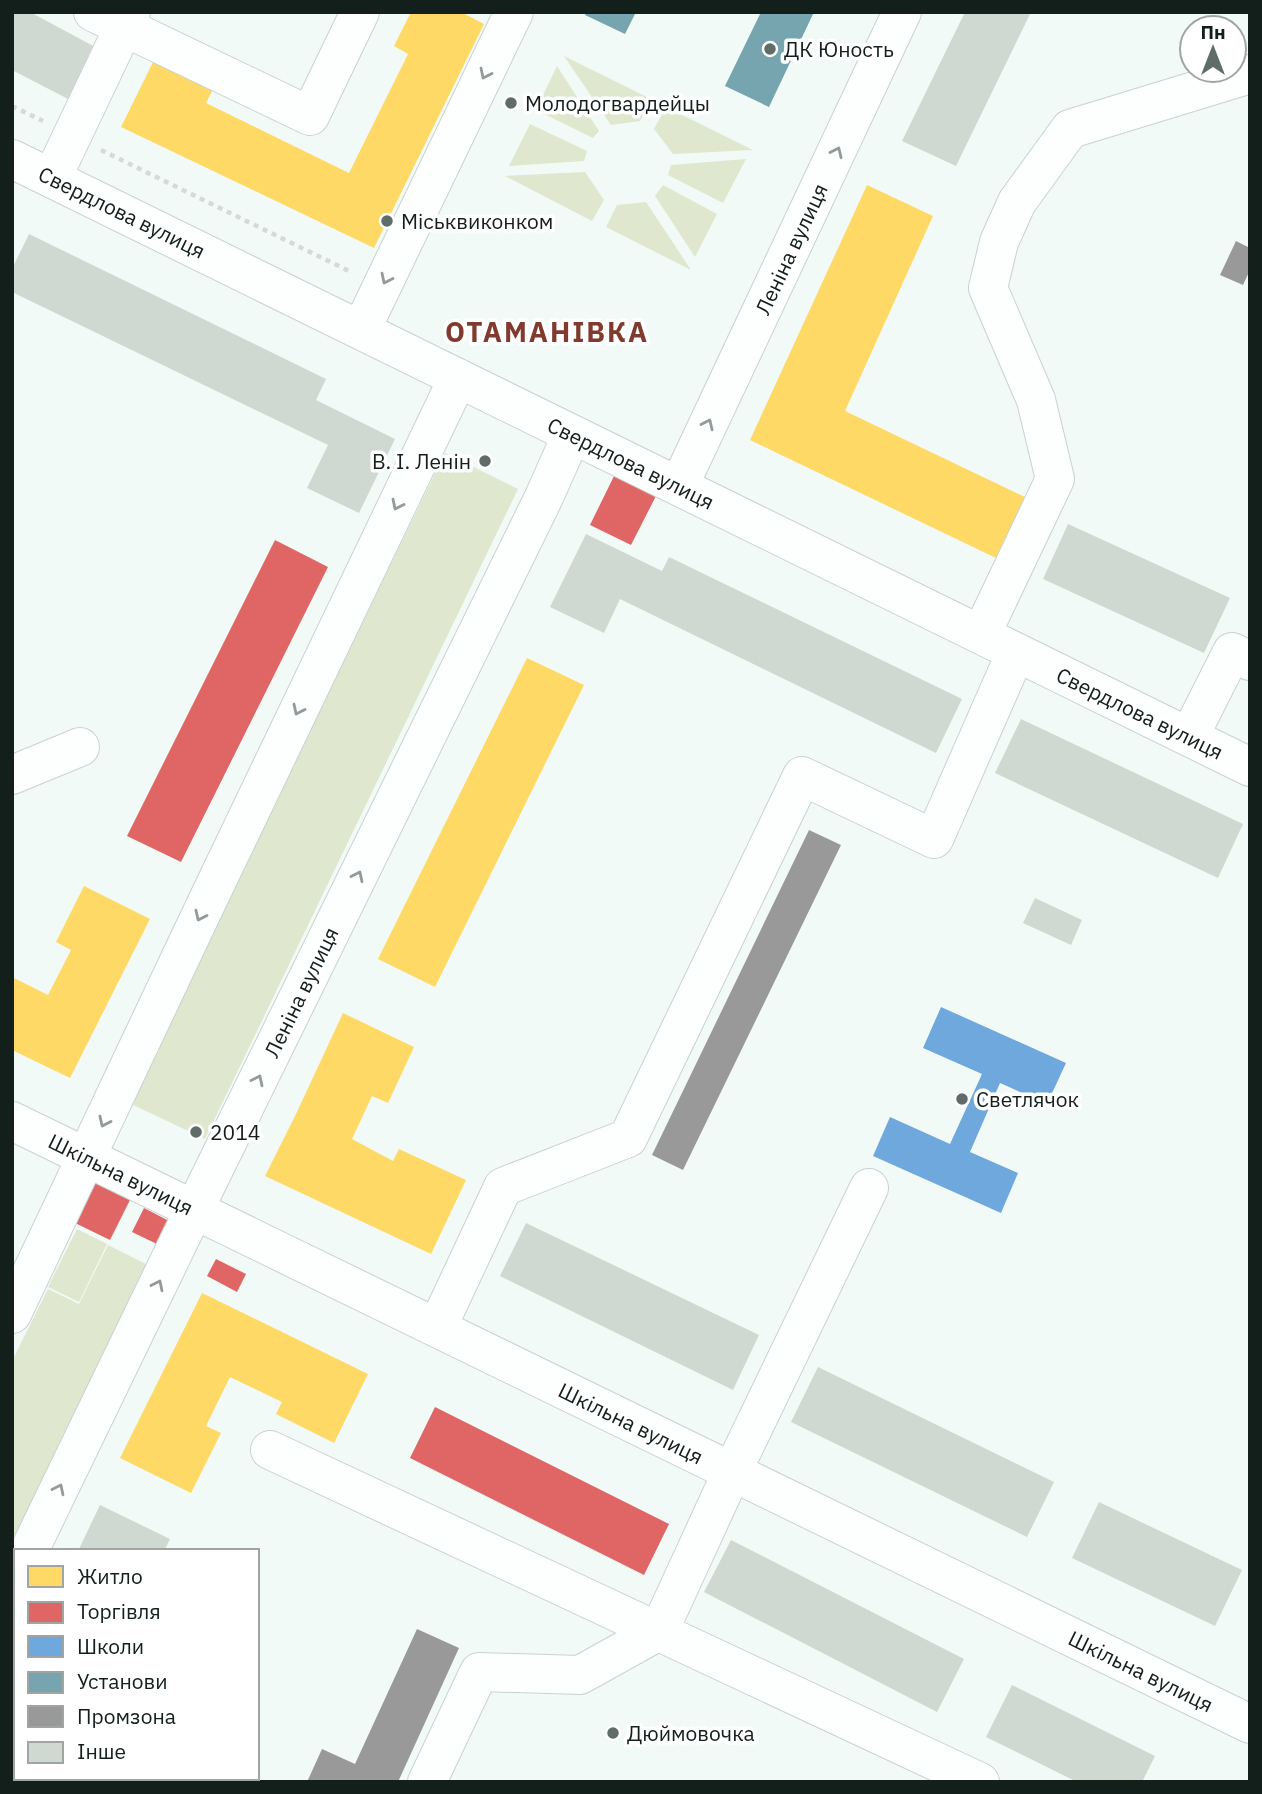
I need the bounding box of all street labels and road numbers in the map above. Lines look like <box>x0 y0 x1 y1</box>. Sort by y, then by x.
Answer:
street label: Свердлова вулиця <box>34 159 210 265</box>
street label: Леніна вулиця <box>748 179 834 319</box>
street label: Свердлова вулиця <box>543 410 719 516</box>
street label: Свердлова вулиця <box>1052 660 1228 766</box>
street label: Леніна вулиця <box>257 922 345 1062</box>
street label: Шкільна вулиця <box>44 1127 198 1221</box>
street label: Шкільна вулиця <box>554 1376 708 1470</box>
street label: Шкільна вулиця <box>1064 1624 1218 1718</box>

